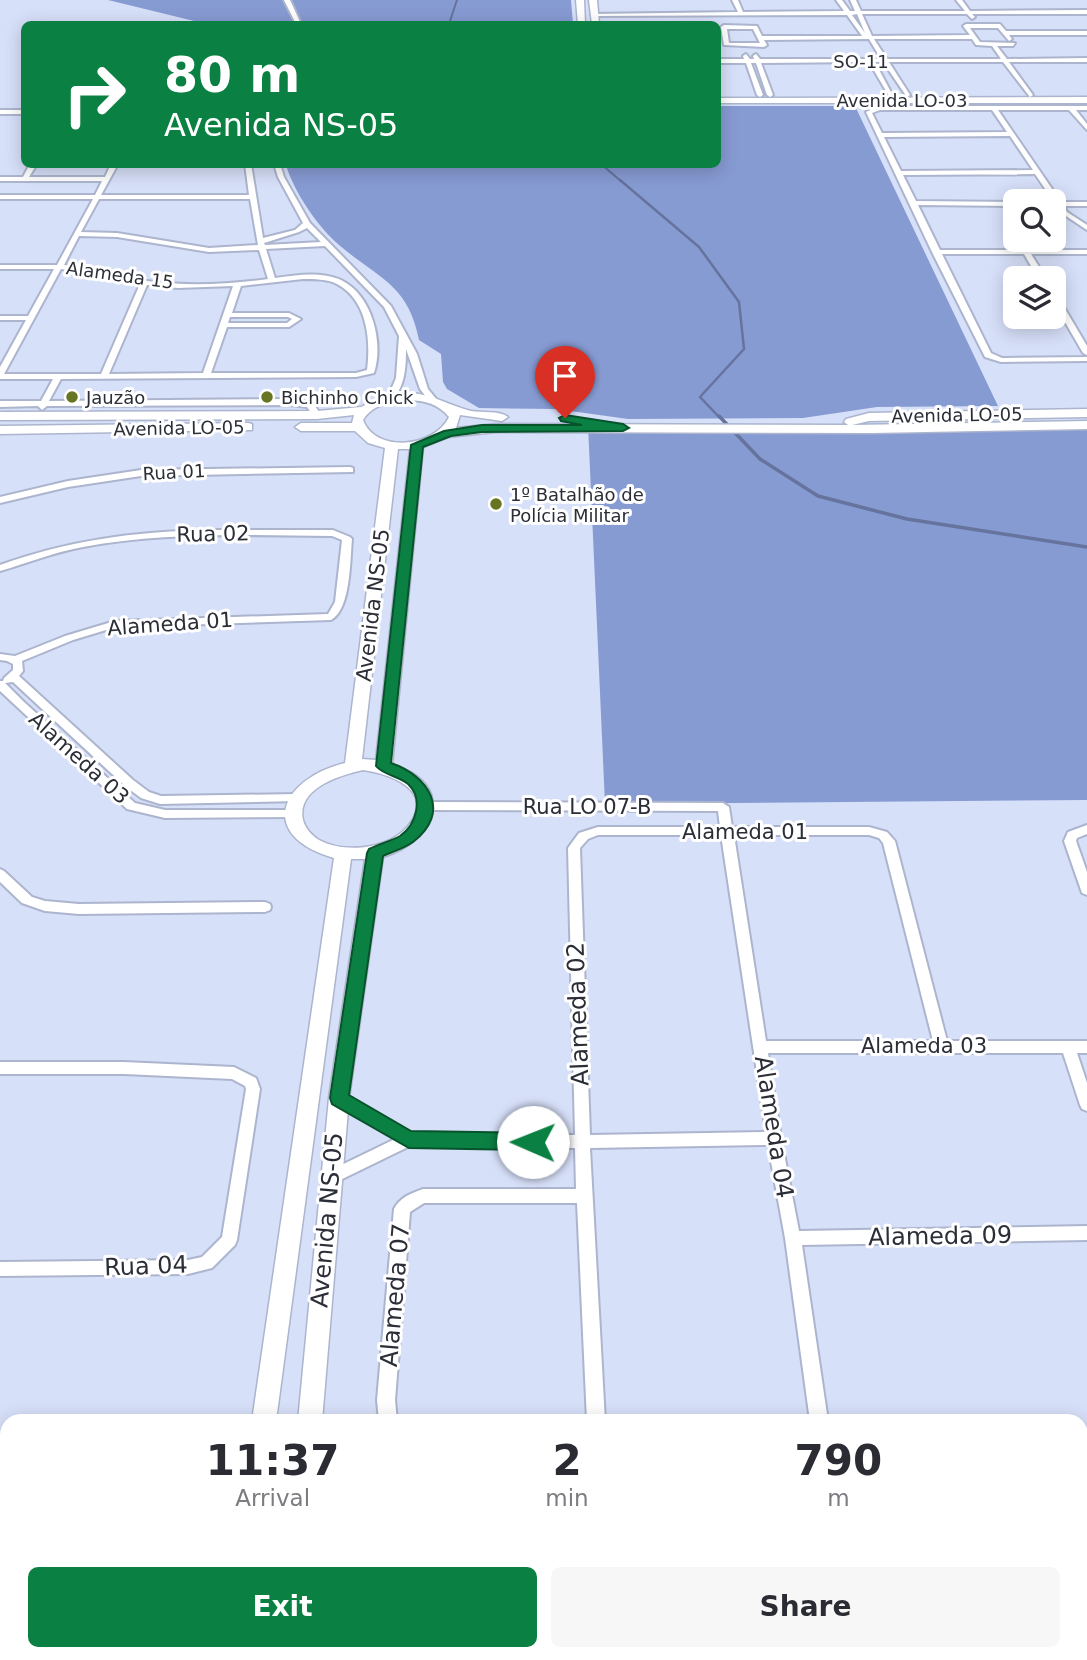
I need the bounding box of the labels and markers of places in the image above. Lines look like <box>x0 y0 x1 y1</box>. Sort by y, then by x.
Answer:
pin <box>535 346 595 418</box>
place label: Jauzão <box>85 387 145 408</box>
place label: Bichinho Chick <box>281 387 414 408</box>
marker: Jauzão <box>64 389 80 405</box>
marker: Bichinho Chick <box>259 389 275 405</box>
place label: 1º Batalhão de Polícia Militar <box>510 484 644 526</box>
marker: 1º Batalhão de Polícia Militar <box>488 496 504 512</box>

